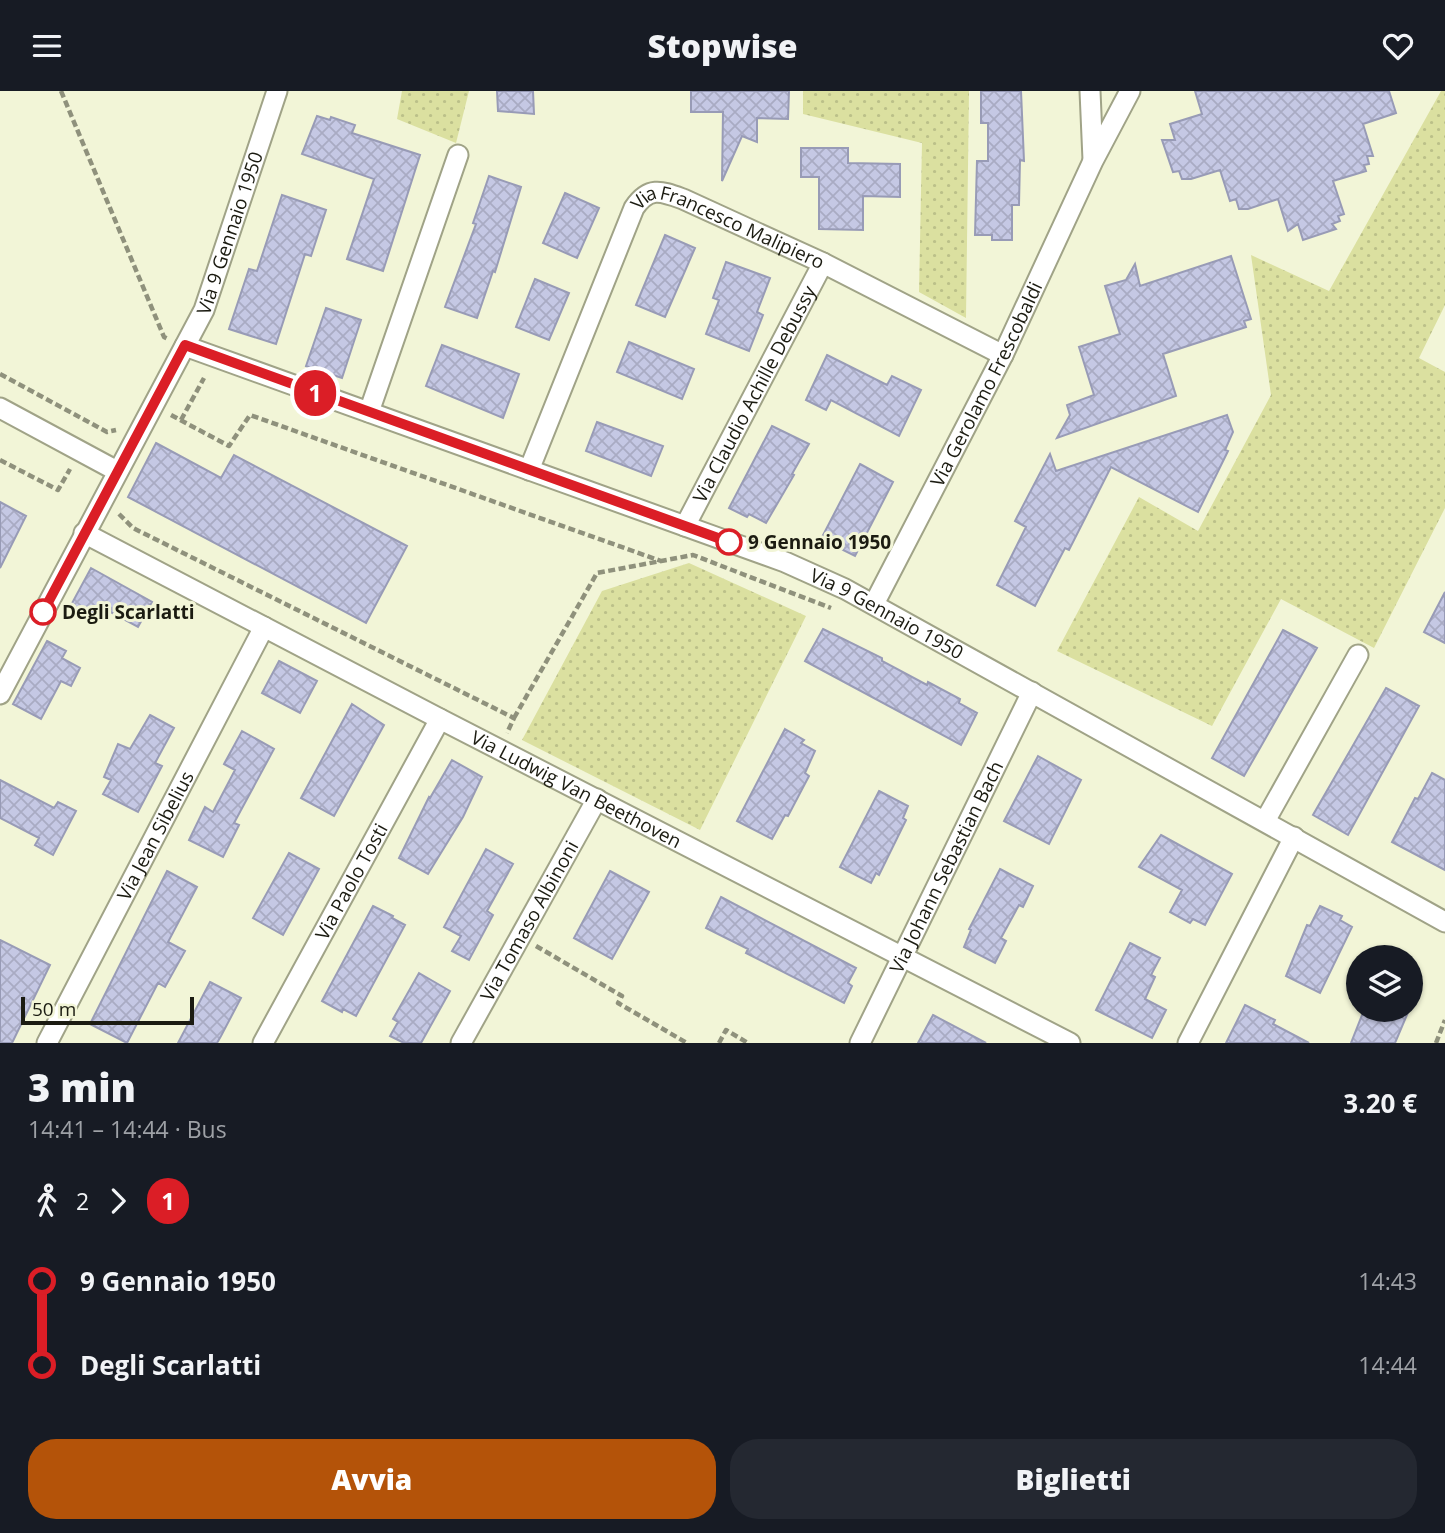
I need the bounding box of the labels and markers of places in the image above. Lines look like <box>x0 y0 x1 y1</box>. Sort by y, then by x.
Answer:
marker: 9 Gennaio 1950 <box>716 529 742 555</box>
place label: 9 Gennaio 1950 <box>748 529 891 555</box>
marker: Degli Scarlatti <box>30 599 56 625</box>
place label: Degli Scarlatti <box>62 599 194 625</box>

